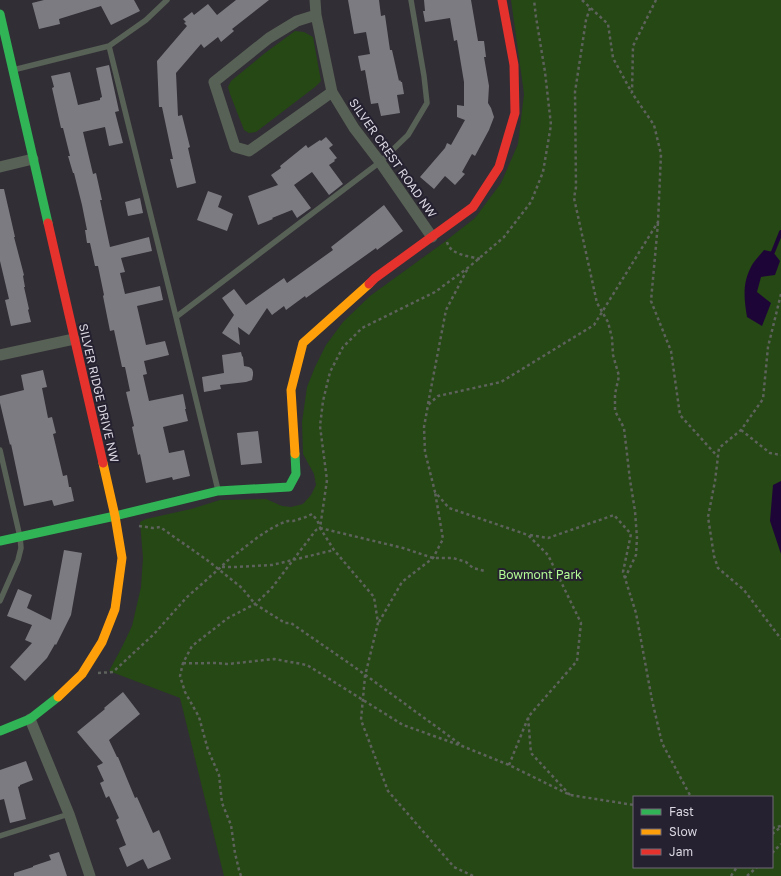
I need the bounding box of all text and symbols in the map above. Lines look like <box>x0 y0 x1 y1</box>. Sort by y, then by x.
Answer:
street label: SILVER CREST ROAD NW <box>346 95 440 221</box>
street label: SILVER RIDGE DRIVE NW <box>76 322 122 464</box>
park label: Bowmont Park <box>498 567 582 582</box>
legend <box>633 796 773 868</box>
text: Fast <box>669 804 694 819</box>
text: Slow <box>669 824 697 839</box>
text: Jam <box>669 844 693 859</box>

